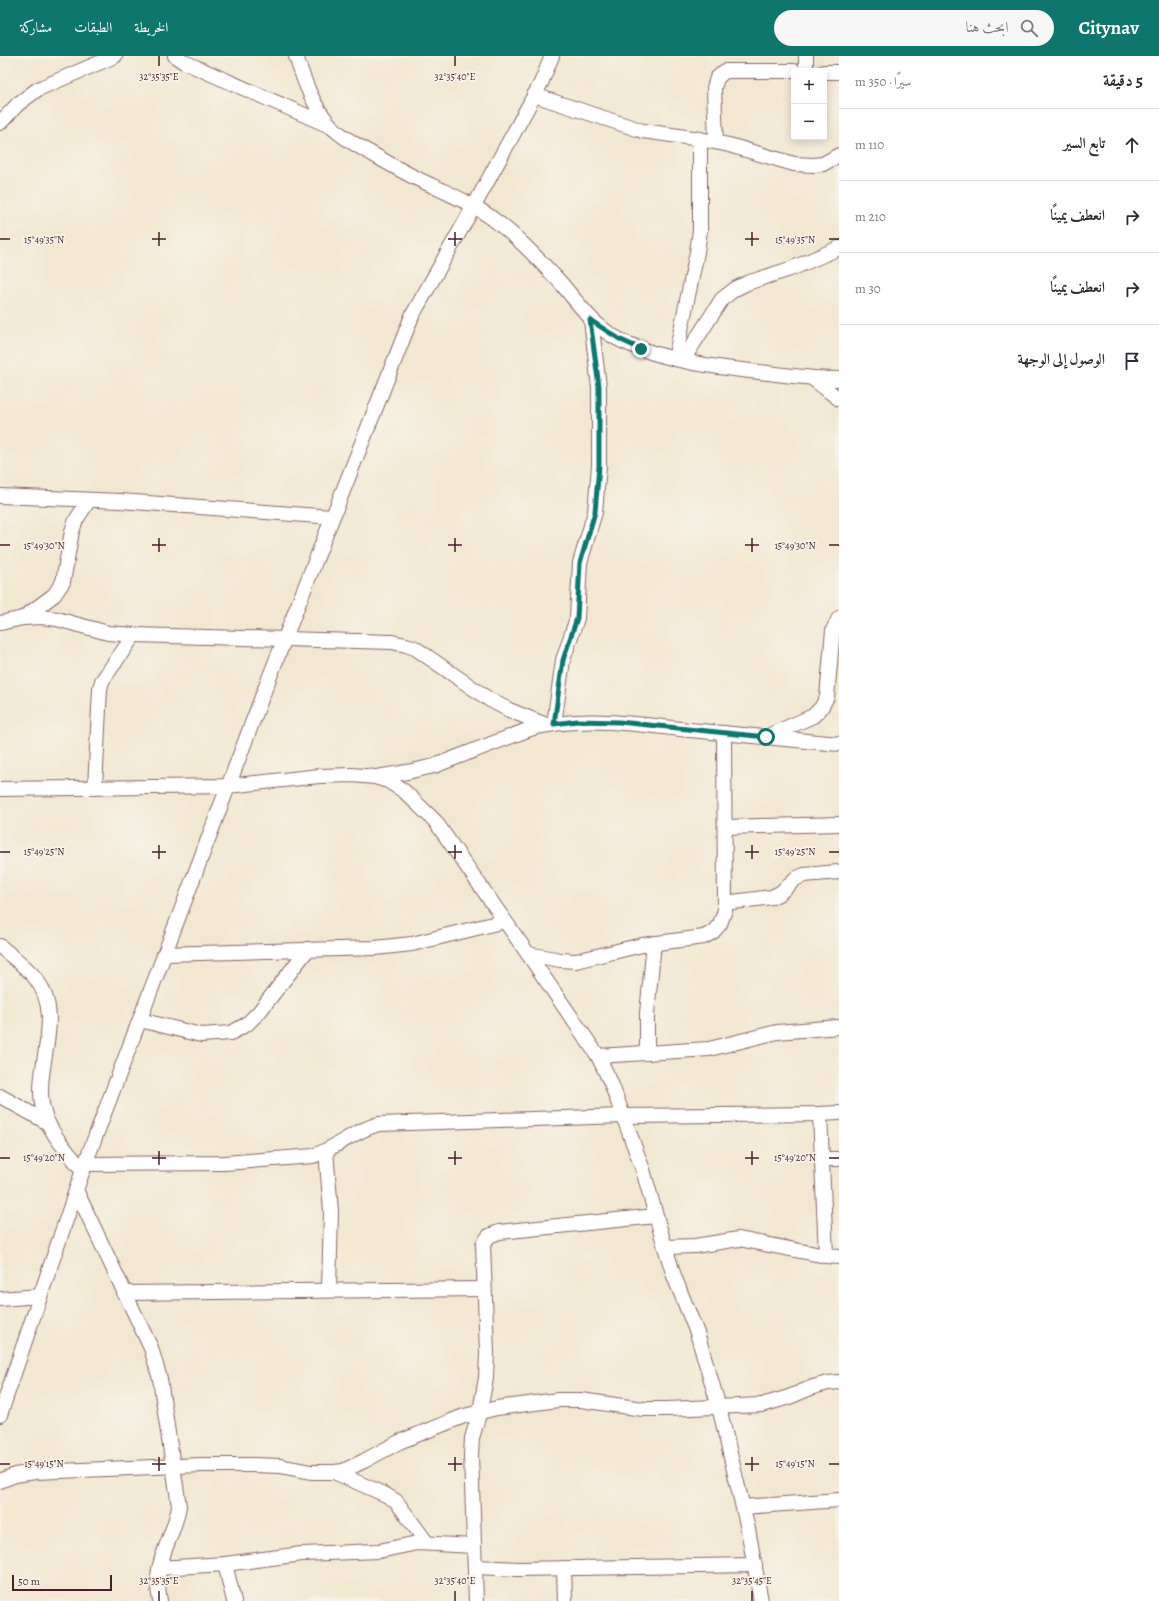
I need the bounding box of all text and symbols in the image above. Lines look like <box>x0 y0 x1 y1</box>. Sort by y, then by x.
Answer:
search box <box>774 10 1054 46</box>
text: Citynav <box>1078 15 1139 41</box>
text: ابحث هنا <box>966 17 1008 37</box>
icon: search <box>1018 17 1040 39</box>
text: مشاركة <box>20 18 52 37</box>
text: الطبقات <box>74 18 112 37</box>
text: الخريطة <box>134 18 168 37</box>
map controls <box>791 68 827 140</box>
button: + <box>791 68 827 104</box>
text: 5 دقيقة <box>1103 69 1143 92</box>
text: 32°35'35"E <box>139 70 179 83</box>
text: 32°35'40"E <box>435 70 476 83</box>
text: سيرًا · 350 m <box>855 73 911 90</box>
button: − <box>791 104 827 140</box>
text: تابع السير <box>1063 133 1105 153</box>
icon: ahead <box>1121 134 1143 156</box>
text: 110 m <box>855 136 884 153</box>
text: انعطف يمينًا <box>1050 205 1105 225</box>
icon: right <box>1121 206 1143 228</box>
text: 210 m <box>855 208 886 225</box>
text: 15°49'35"N <box>24 233 64 246</box>
text: 15°49'35"N <box>775 233 815 246</box>
text: انعطف يمينًا <box>1050 277 1105 297</box>
icon: right <box>1121 278 1143 300</box>
text: 30 m <box>855 280 881 297</box>
route end <box>632 340 650 358</box>
text: الوصول إلى الوجهة <box>1018 349 1105 369</box>
icon: arrive <box>1121 350 1143 372</box>
text: 15°49'30"N <box>23 539 65 552</box>
text: 15°49'30"N <box>774 539 816 552</box>
route start <box>757 728 775 746</box>
text: 15°49'25"N <box>24 845 64 858</box>
text: 15°49'25"N <box>775 845 815 858</box>
text: 15°49'20"N <box>23 1151 65 1164</box>
text: 15°49'20"N <box>774 1151 816 1164</box>
text: 15°49'15"N <box>24 1457 64 1470</box>
text: 15°49'15"N <box>775 1457 815 1470</box>
scale bar <box>12 1573 112 1592</box>
text: 50 m <box>18 1574 40 1589</box>
text: 32°35'35"E <box>139 1574 179 1587</box>
text: 32°35'40"E <box>435 1574 476 1587</box>
text: 32°35'45"E <box>732 1574 772 1587</box>

